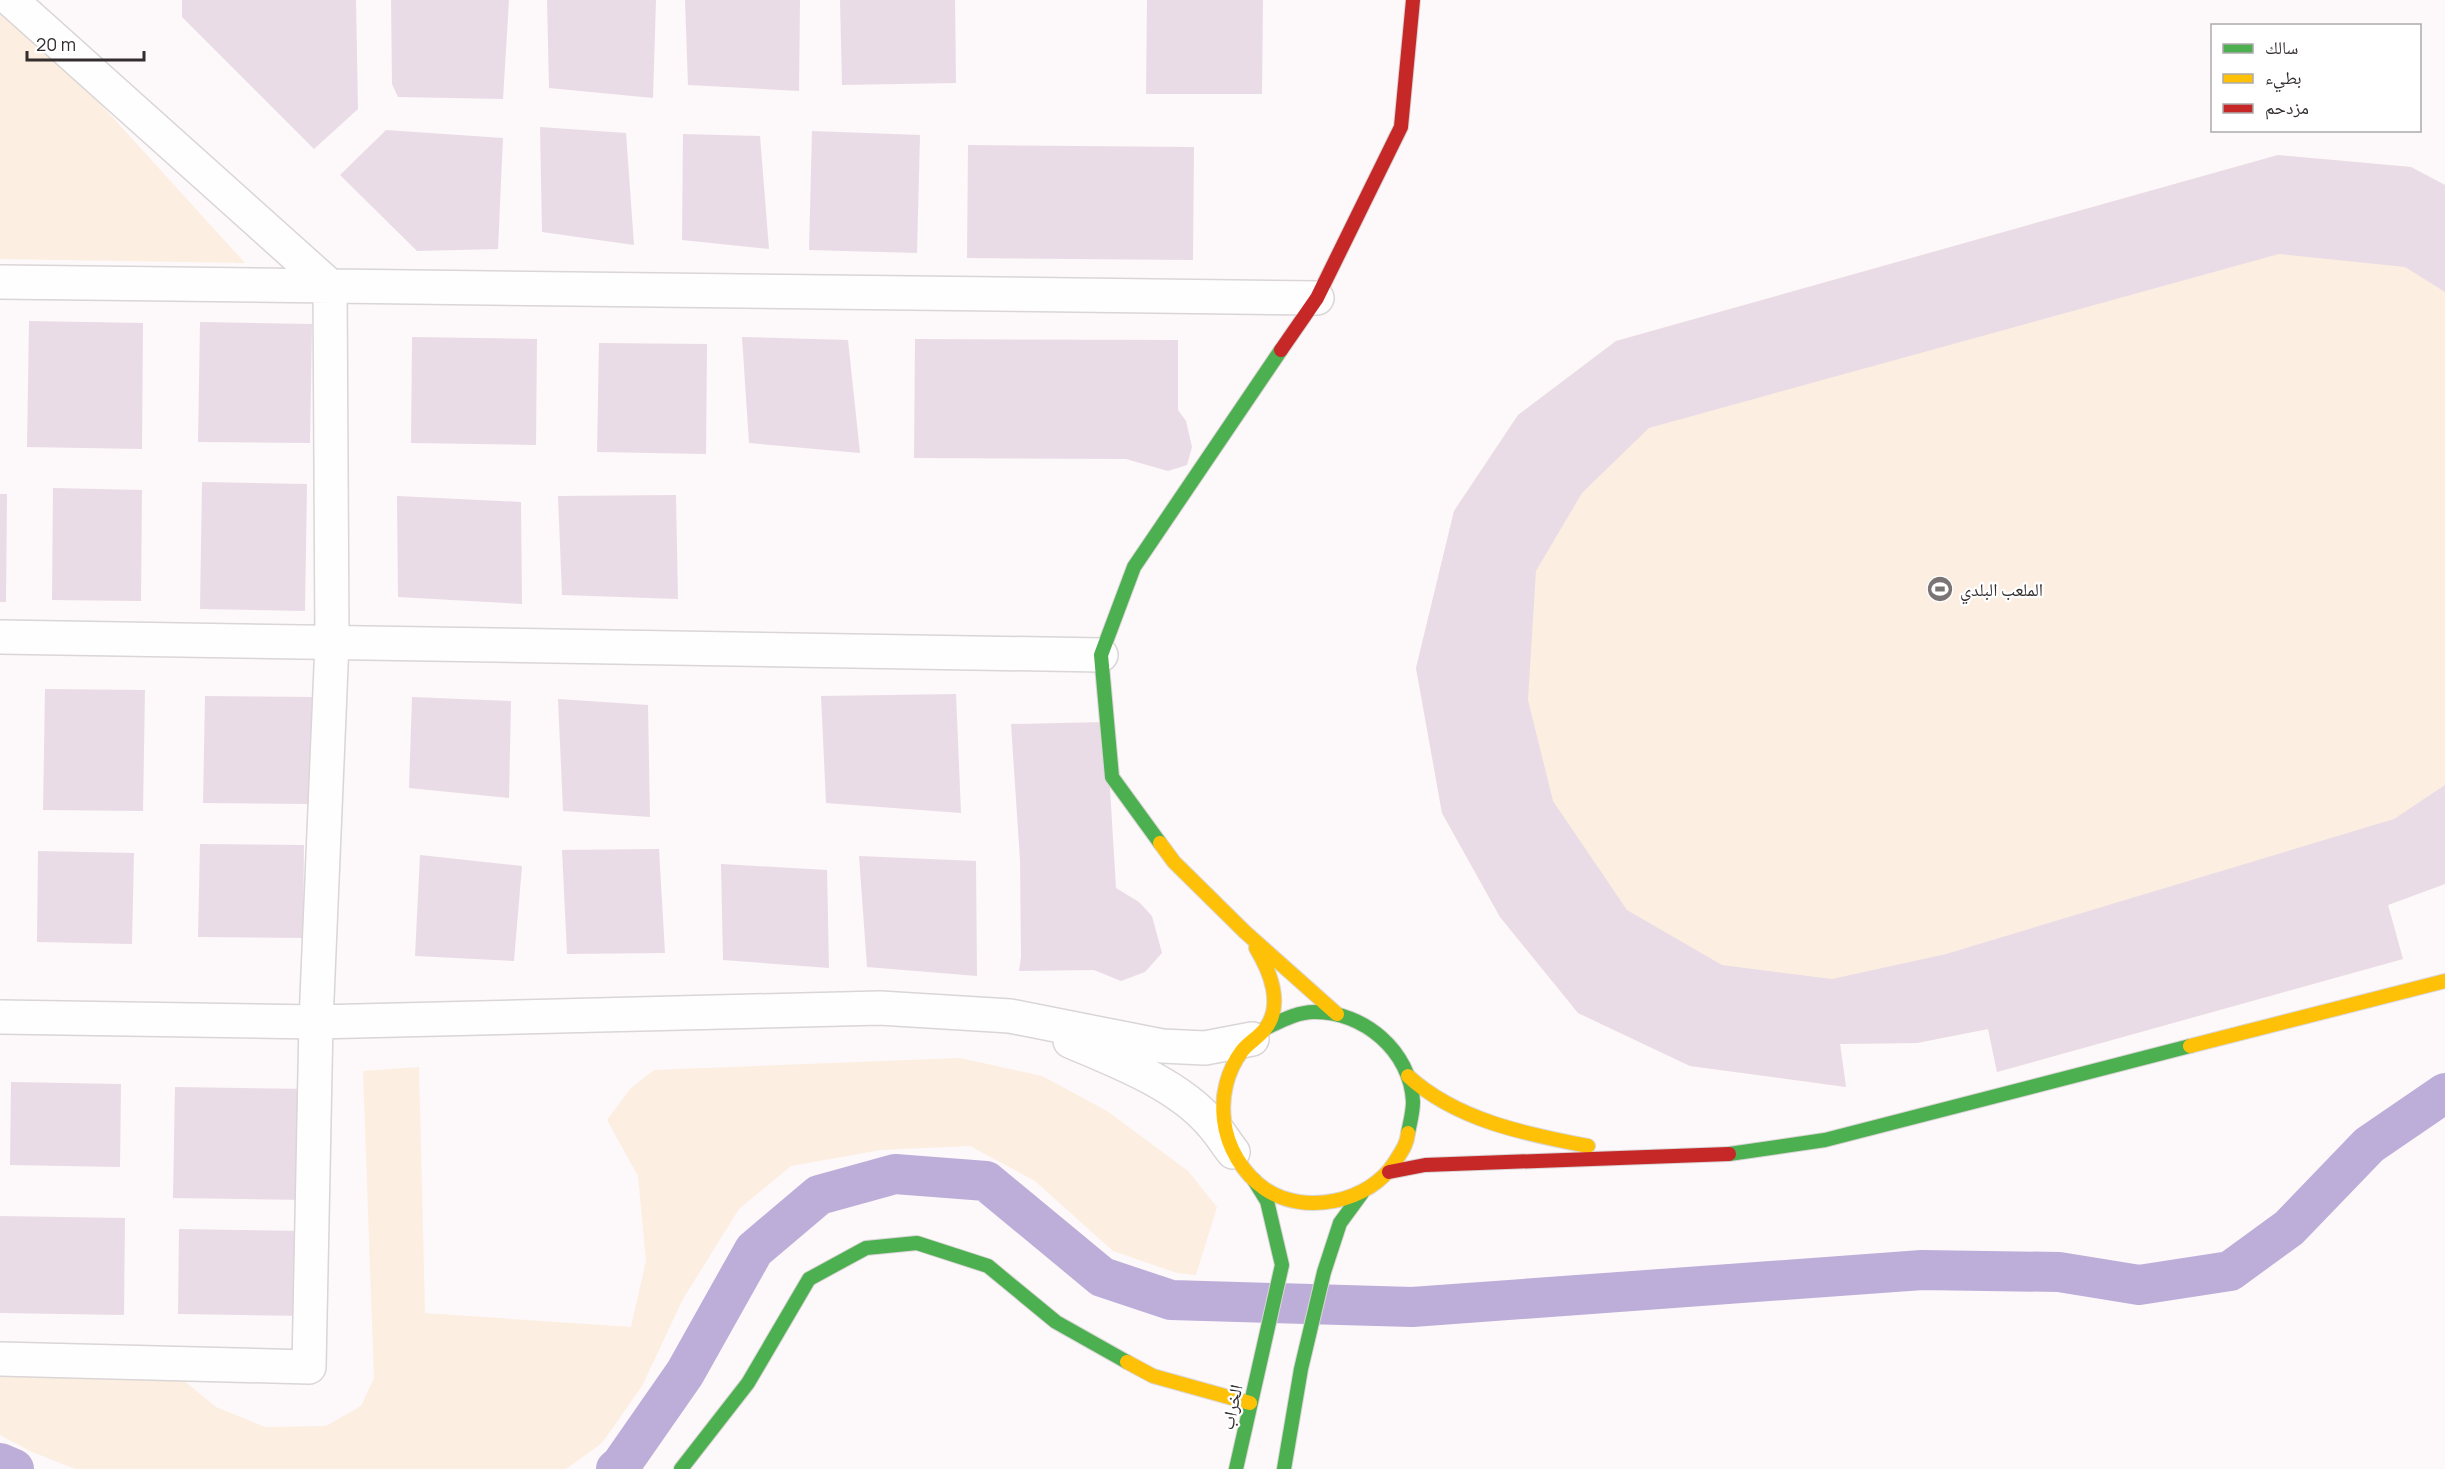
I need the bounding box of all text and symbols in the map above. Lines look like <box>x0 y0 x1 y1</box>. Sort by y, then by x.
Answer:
scale bar <box>27 24 144 62</box>
legend <box>2211 24 2421 132</box>
text: 20 m <box>36 32 76 56</box>
text: سالك <box>2265 35 2298 59</box>
text: بطيء <box>2265 65 2302 93</box>
text: مزدحم <box>2265 95 2309 120</box>
sports icon: الملعب البلدي <box>1925 574 1955 604</box>
place label: الملعب البلدي <box>1960 577 2043 605</box>
street label: الخراب <box>1215 1382 1247 1432</box>

